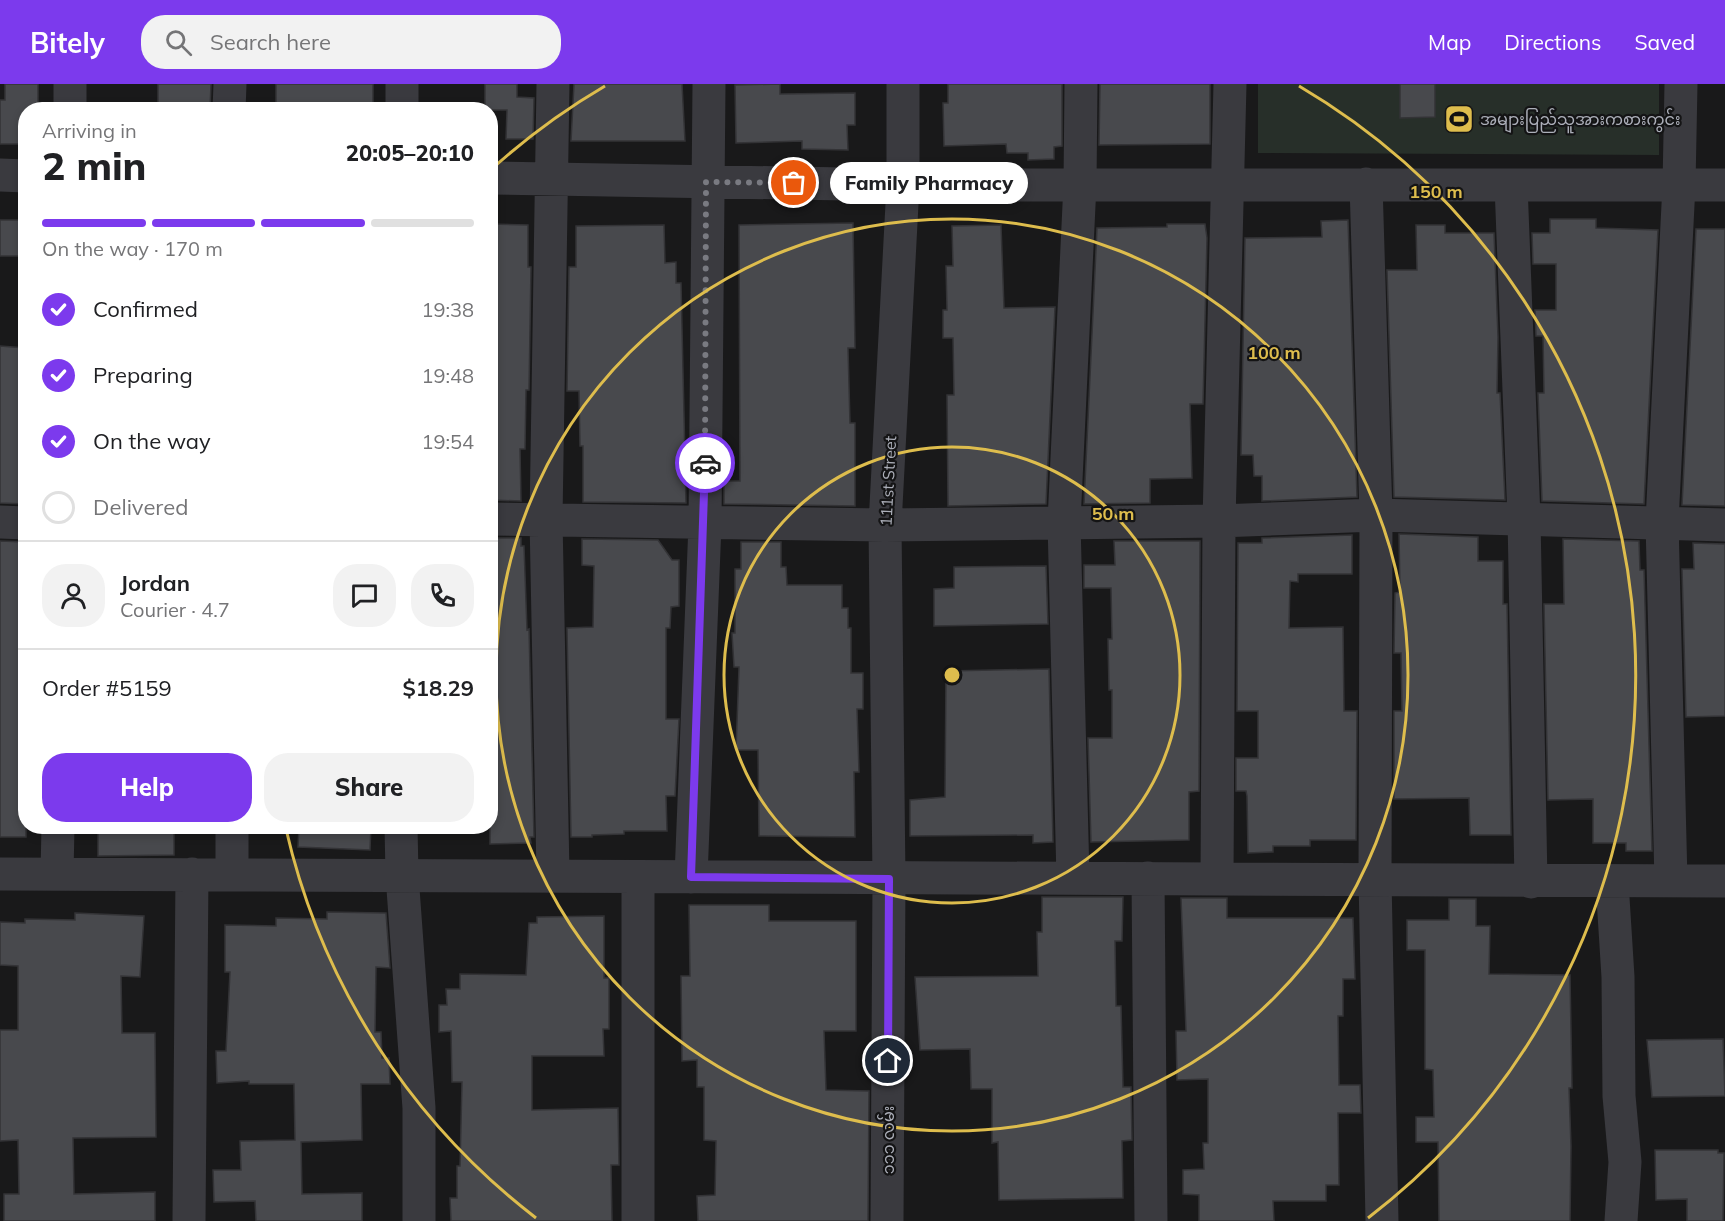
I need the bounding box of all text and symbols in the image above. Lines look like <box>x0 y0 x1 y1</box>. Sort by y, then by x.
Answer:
search box <box>141 15 561 69</box>
text: Bitely <box>30 25 105 60</box>
icon: search <box>162 26 195 59</box>
text: Search here <box>210 28 331 56</box>
text: Map <box>1428 29 1471 55</box>
text: Directions <box>1504 29 1601 55</box>
text: Saved <box>1634 29 1695 55</box>
sports icon: အများပြည်သူအားကစားကွင်း <box>1443 103 1475 135</box>
place label: အများပြည်သူအားကစားကွင်း <box>1480 108 1681 134</box>
text: Arriving in <box>42 118 137 143</box>
text: 20:05–20:10 <box>346 139 474 167</box>
text: 2 min <box>42 141 147 190</box>
pin <box>768 157 819 208</box>
callout: Family Pharmacy <box>830 162 1028 204</box>
icon: bag <box>777 166 810 199</box>
text: Family Pharmacy <box>845 170 1013 195</box>
text: 150 m <box>1409 180 1463 203</box>
text: On the way · 170 m <box>42 236 223 261</box>
icon: check <box>42 293 75 326</box>
text: Confirmed <box>93 295 198 323</box>
text: 19:38 <box>421 297 474 322</box>
text: 100 m <box>1247 341 1301 364</box>
icon: check <box>42 359 75 392</box>
text: Preparing <box>93 361 193 389</box>
text: 19:48 <box>421 363 474 388</box>
icon: check <box>42 425 75 458</box>
text: On the way <box>93 427 211 455</box>
text: 19:54 <box>421 429 474 454</box>
courier <box>675 433 735 493</box>
street label: 111st Street <box>876 435 900 527</box>
icon: car <box>689 447 722 480</box>
text: Delivered <box>93 493 188 521</box>
text: 50 m <box>1092 502 1134 525</box>
button: person <box>42 564 105 627</box>
button: chat <box>333 564 396 627</box>
button: phone <box>411 564 474 627</box>
text: Jordan <box>120 569 190 597</box>
text: Courier · 4.7 <box>120 597 230 622</box>
centre of rings <box>942 665 962 685</box>
text: Order #5159 <box>42 674 172 702</box>
text: $18.29 <box>403 674 474 702</box>
button: Help <box>42 753 252 822</box>
button: Share <box>264 753 474 822</box>
pin <box>862 1035 913 1086</box>
icon: home <box>871 1044 904 1077</box>
street label: ၁၁၁ လမ်း <box>877 1106 898 1174</box>

